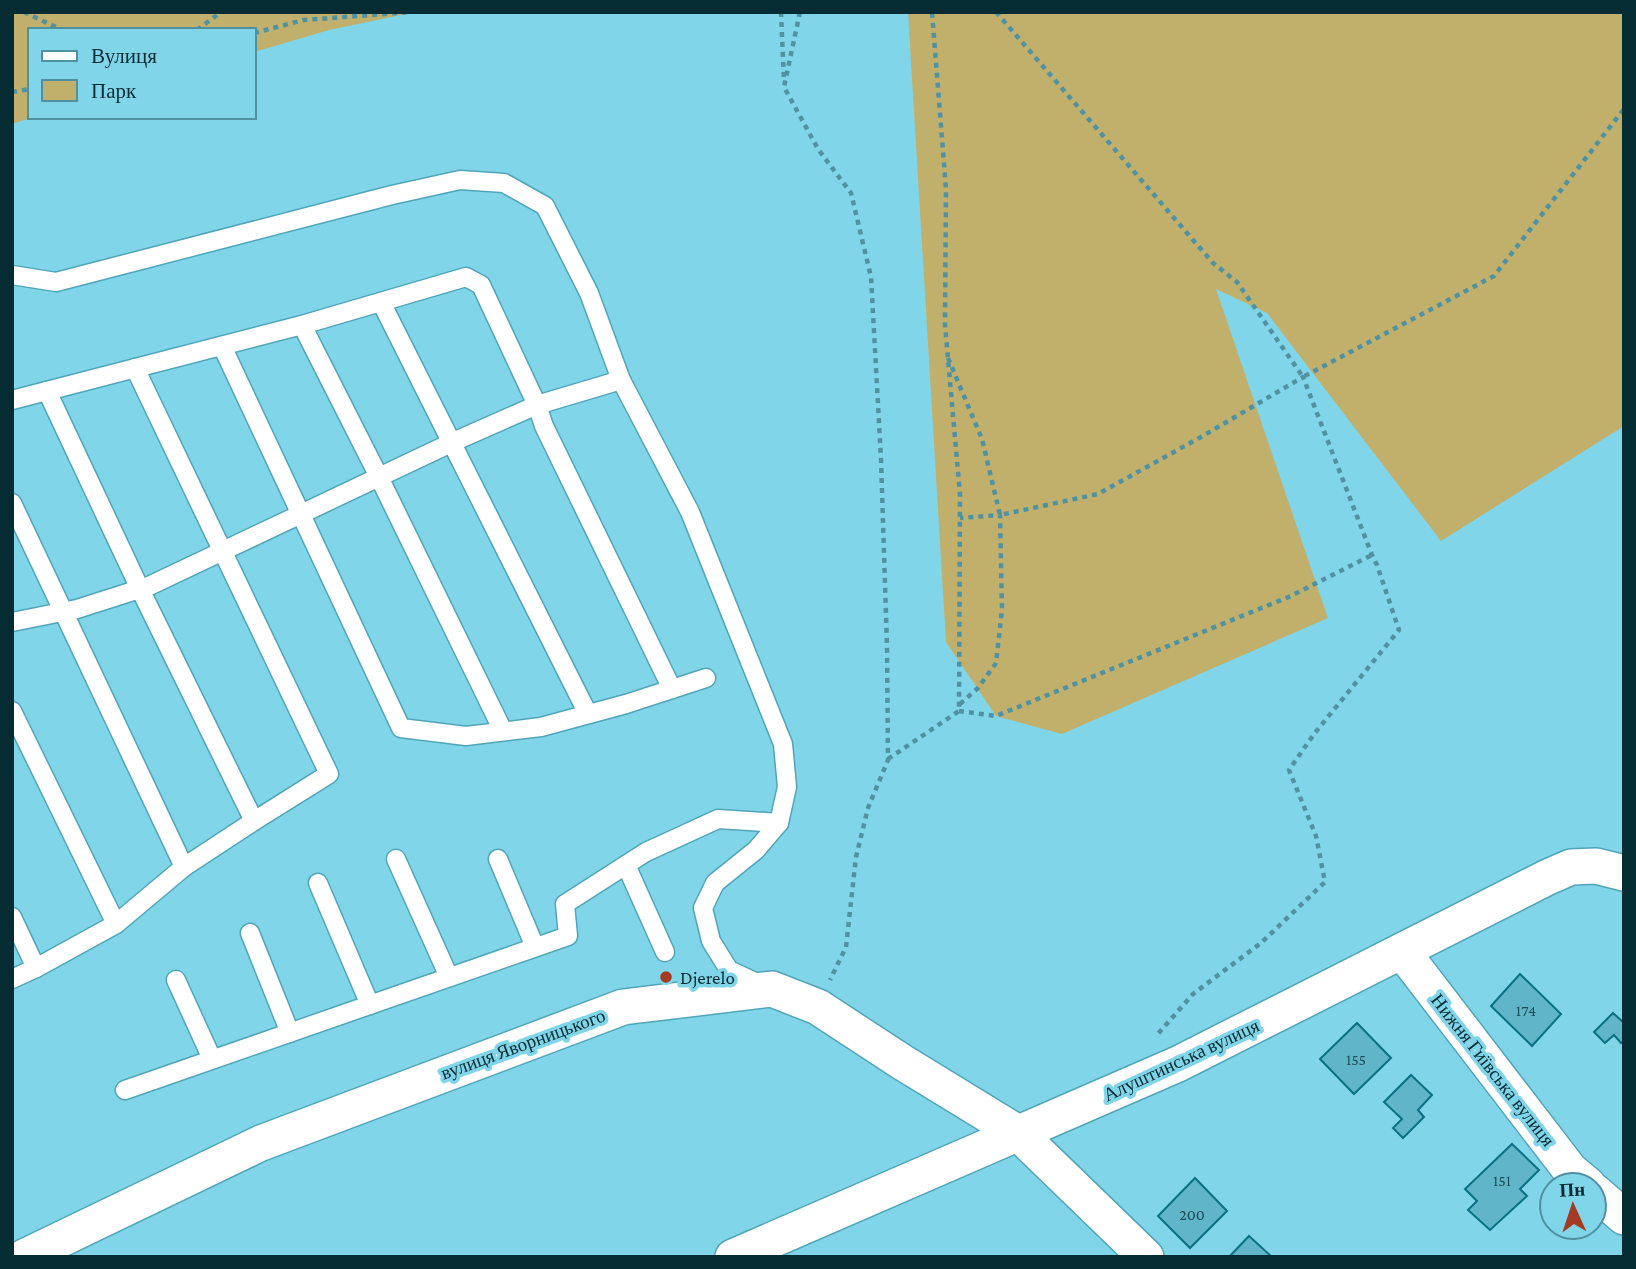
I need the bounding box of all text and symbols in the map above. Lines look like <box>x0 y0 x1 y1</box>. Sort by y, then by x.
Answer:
legend <box>28 28 256 119</box>
text: Вулиця <box>91 44 157 68</box>
text: Парк <box>91 79 137 103</box>
place label: Djerelo <box>680 967 735 989</box>
marker: Djerelo <box>658 969 674 985</box>
street label: Нижня Гиївська вулиця <box>1427 990 1559 1151</box>
house number: 174 <box>1516 1002 1536 1019</box>
street label: вулиця Яворницького <box>438 1004 608 1084</box>
street label: Алуштинська вулиця <box>1100 1015 1263 1105</box>
house number: 155 <box>1346 1051 1366 1068</box>
north arrow <box>1538 1171 1608 1241</box>
house number: 151 <box>1493 1172 1511 1189</box>
text: Пн <box>1559 1178 1586 1201</box>
house number: 200 <box>1179 1206 1205 1223</box>

